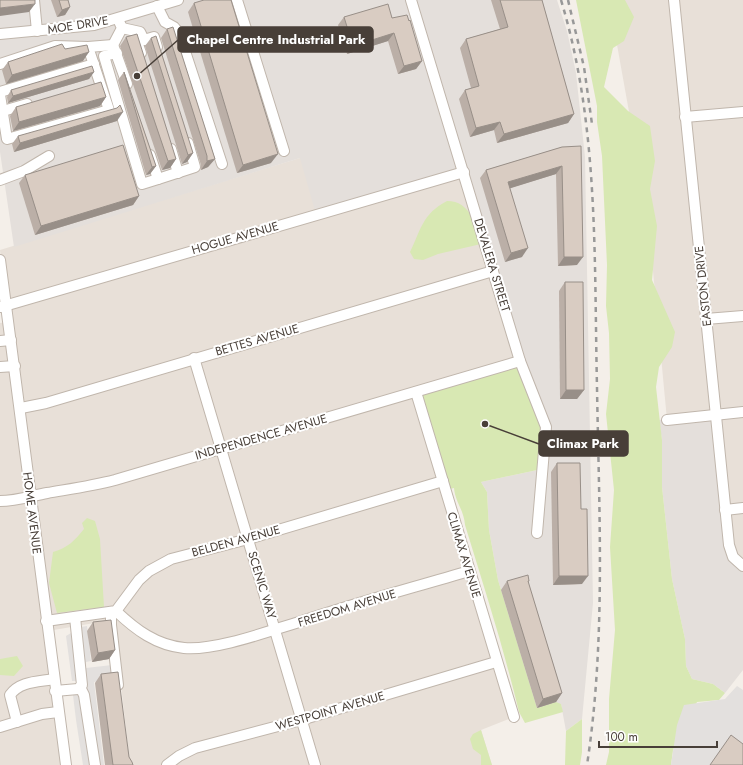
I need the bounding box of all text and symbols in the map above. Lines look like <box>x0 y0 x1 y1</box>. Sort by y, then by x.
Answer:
street label: MOE DRIVE <box>46 11 110 39</box>
callout: Chapel Centre Industrial Park <box>178 27 373 52</box>
text: Chapel Centre Industrial Park <box>186 30 366 49</box>
street label: DEVALERA STREET <box>469 216 515 315</box>
street label: HOGUE AVENUE <box>189 217 281 259</box>
street label: EASTON DRIVE <box>690 245 716 327</box>
street label: BETTES AVENUE <box>213 319 301 361</box>
street label: INDEPENDENCE AVENUE <box>193 410 329 464</box>
callout: Climax Park <box>539 431 628 456</box>
text: Climax Park <box>547 434 620 453</box>
street label: HOME AVENUE <box>18 471 46 555</box>
street label: CLIMAX AVENUE <box>442 510 486 600</box>
street label: BELDEN AVENUE <box>190 521 282 561</box>
street label: SCENIC WAY <box>243 549 281 621</box>
street label: FREEDOM AVENUE <box>296 585 398 631</box>
street label: WESTPOINT AVENUE <box>273 687 387 735</box>
scale bar <box>599 723 717 749</box>
text: 100 m <box>605 728 638 746</box>

